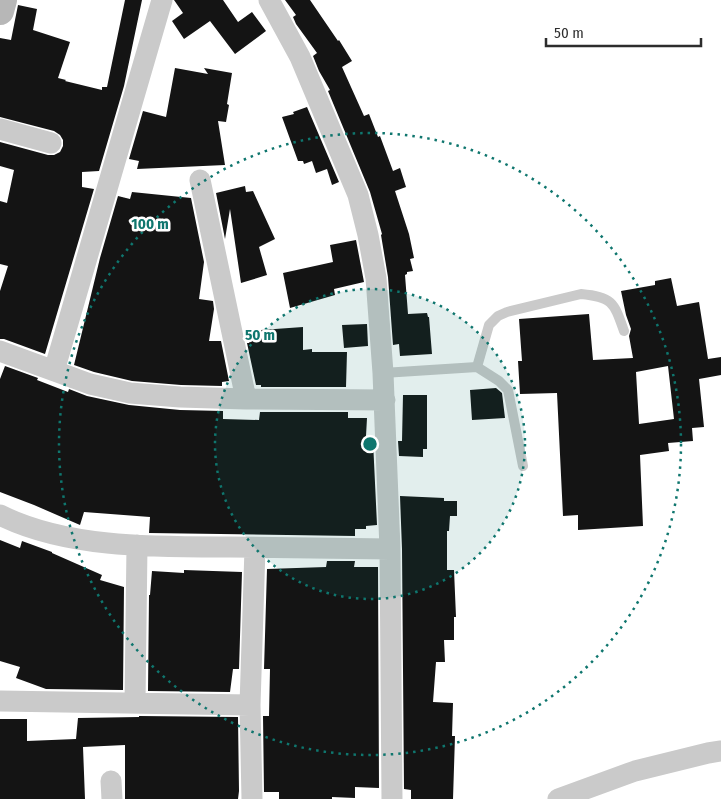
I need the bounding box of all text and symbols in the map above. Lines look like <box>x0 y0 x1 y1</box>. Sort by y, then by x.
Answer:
scale bar <box>546 15 701 47</box>
text: 50 m <box>554 24 584 42</box>
text: 100 m <box>131 215 169 233</box>
text: 50 m <box>245 326 275 344</box>
centre of rings <box>361 435 379 453</box>

